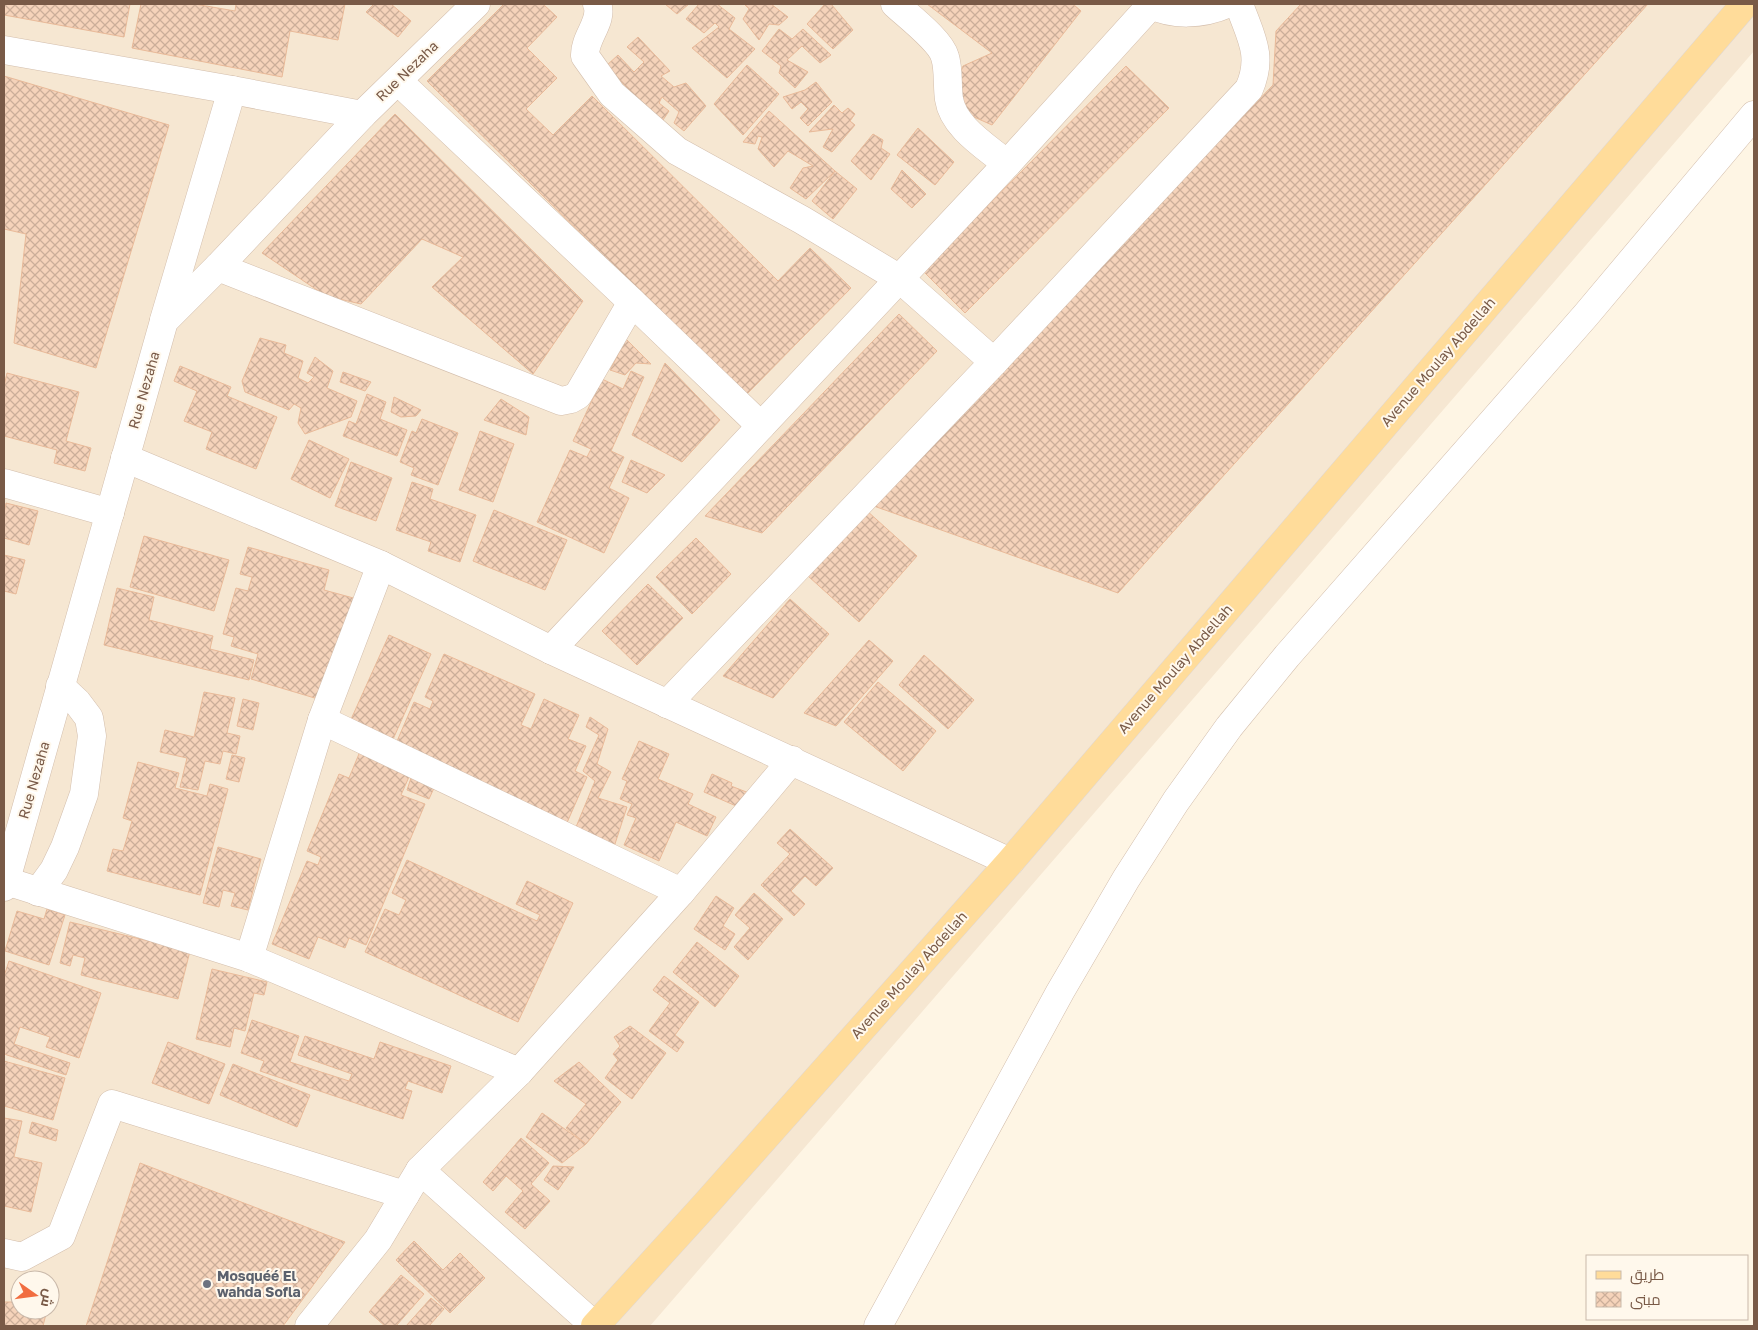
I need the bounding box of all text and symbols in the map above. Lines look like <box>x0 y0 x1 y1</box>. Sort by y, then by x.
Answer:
street label: Rue Nezaha <box>372 37 441 104</box>
street label: Avenue Moulay Abdellah <box>1377 294 1498 430</box>
street label: Rue Nezaha <box>124 349 163 430</box>
street label: Avenue Moulay Abdellah <box>1114 601 1235 737</box>
street label: Rue Nezaha <box>14 739 53 820</box>
street label: Avenue Moulay Abdellah <box>847 907 970 1042</box>
legend <box>1586 1255 1748 1320</box>
text: طريق <box>1630 1265 1664 1285</box>
place label: Mosquéé El wahda Sofla <box>217 1267 301 1300</box>
north arrow <box>10 1270 60 1320</box>
marker: Mosquéé El wahda Sofla <box>201 1278 213 1290</box>
text: ش <box>37 1287 59 1309</box>
text: مبنى <box>1630 1290 1661 1310</box>

